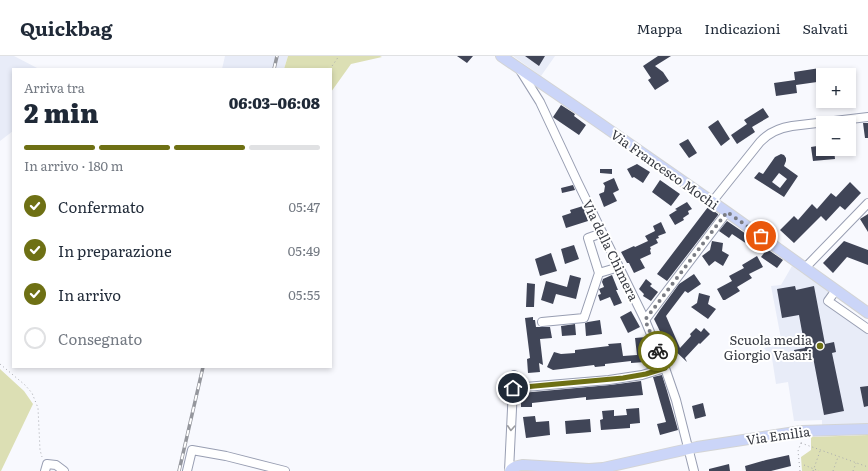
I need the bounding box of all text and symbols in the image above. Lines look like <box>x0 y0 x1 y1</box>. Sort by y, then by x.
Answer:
text: Quickbag <box>20 14 112 42</box>
text: Mappa <box>636 18 682 38</box>
text: Indicazioni <box>704 18 780 38</box>
text: Salvati <box>802 18 848 38</box>
map controls <box>816 68 856 156</box>
button: + <box>816 68 856 108</box>
text: Arriva tra <box>24 78 85 97</box>
text: 06:03–06:08 <box>229 91 320 114</box>
text: 2 min <box>24 92 99 131</box>
button: − <box>816 116 856 156</box>
street label: Via Francesco Mochi <box>607 125 723 214</box>
text: In arrivo · 180 m <box>24 156 123 175</box>
icon: check <box>24 195 46 217</box>
text: Confermato <box>58 195 144 218</box>
street label: Via della Chimera <box>578 196 644 304</box>
text: 05:47 <box>289 197 320 216</box>
pin <box>744 219 778 253</box>
icon: bag <box>750 225 772 247</box>
icon: check <box>24 239 46 261</box>
text: In preparazione <box>58 239 172 262</box>
text: 05:49 <box>288 241 320 260</box>
icon: check <box>24 283 46 305</box>
text: In arrivo <box>58 283 121 306</box>
text: 05:55 <box>288 285 320 304</box>
text: Consegnato <box>58 327 142 350</box>
place label: Scuola media Giorgio Vasari <box>724 330 813 364</box>
courier <box>638 331 678 371</box>
icon: bike <box>647 340 669 362</box>
marker: Scuola media Giorgio Vasari <box>815 341 825 351</box>
pin <box>496 371 530 405</box>
icon: home <box>502 377 524 399</box>
street label: Via Emilia <box>745 421 811 449</box>
one-way arrow <box>507 425 515 431</box>

